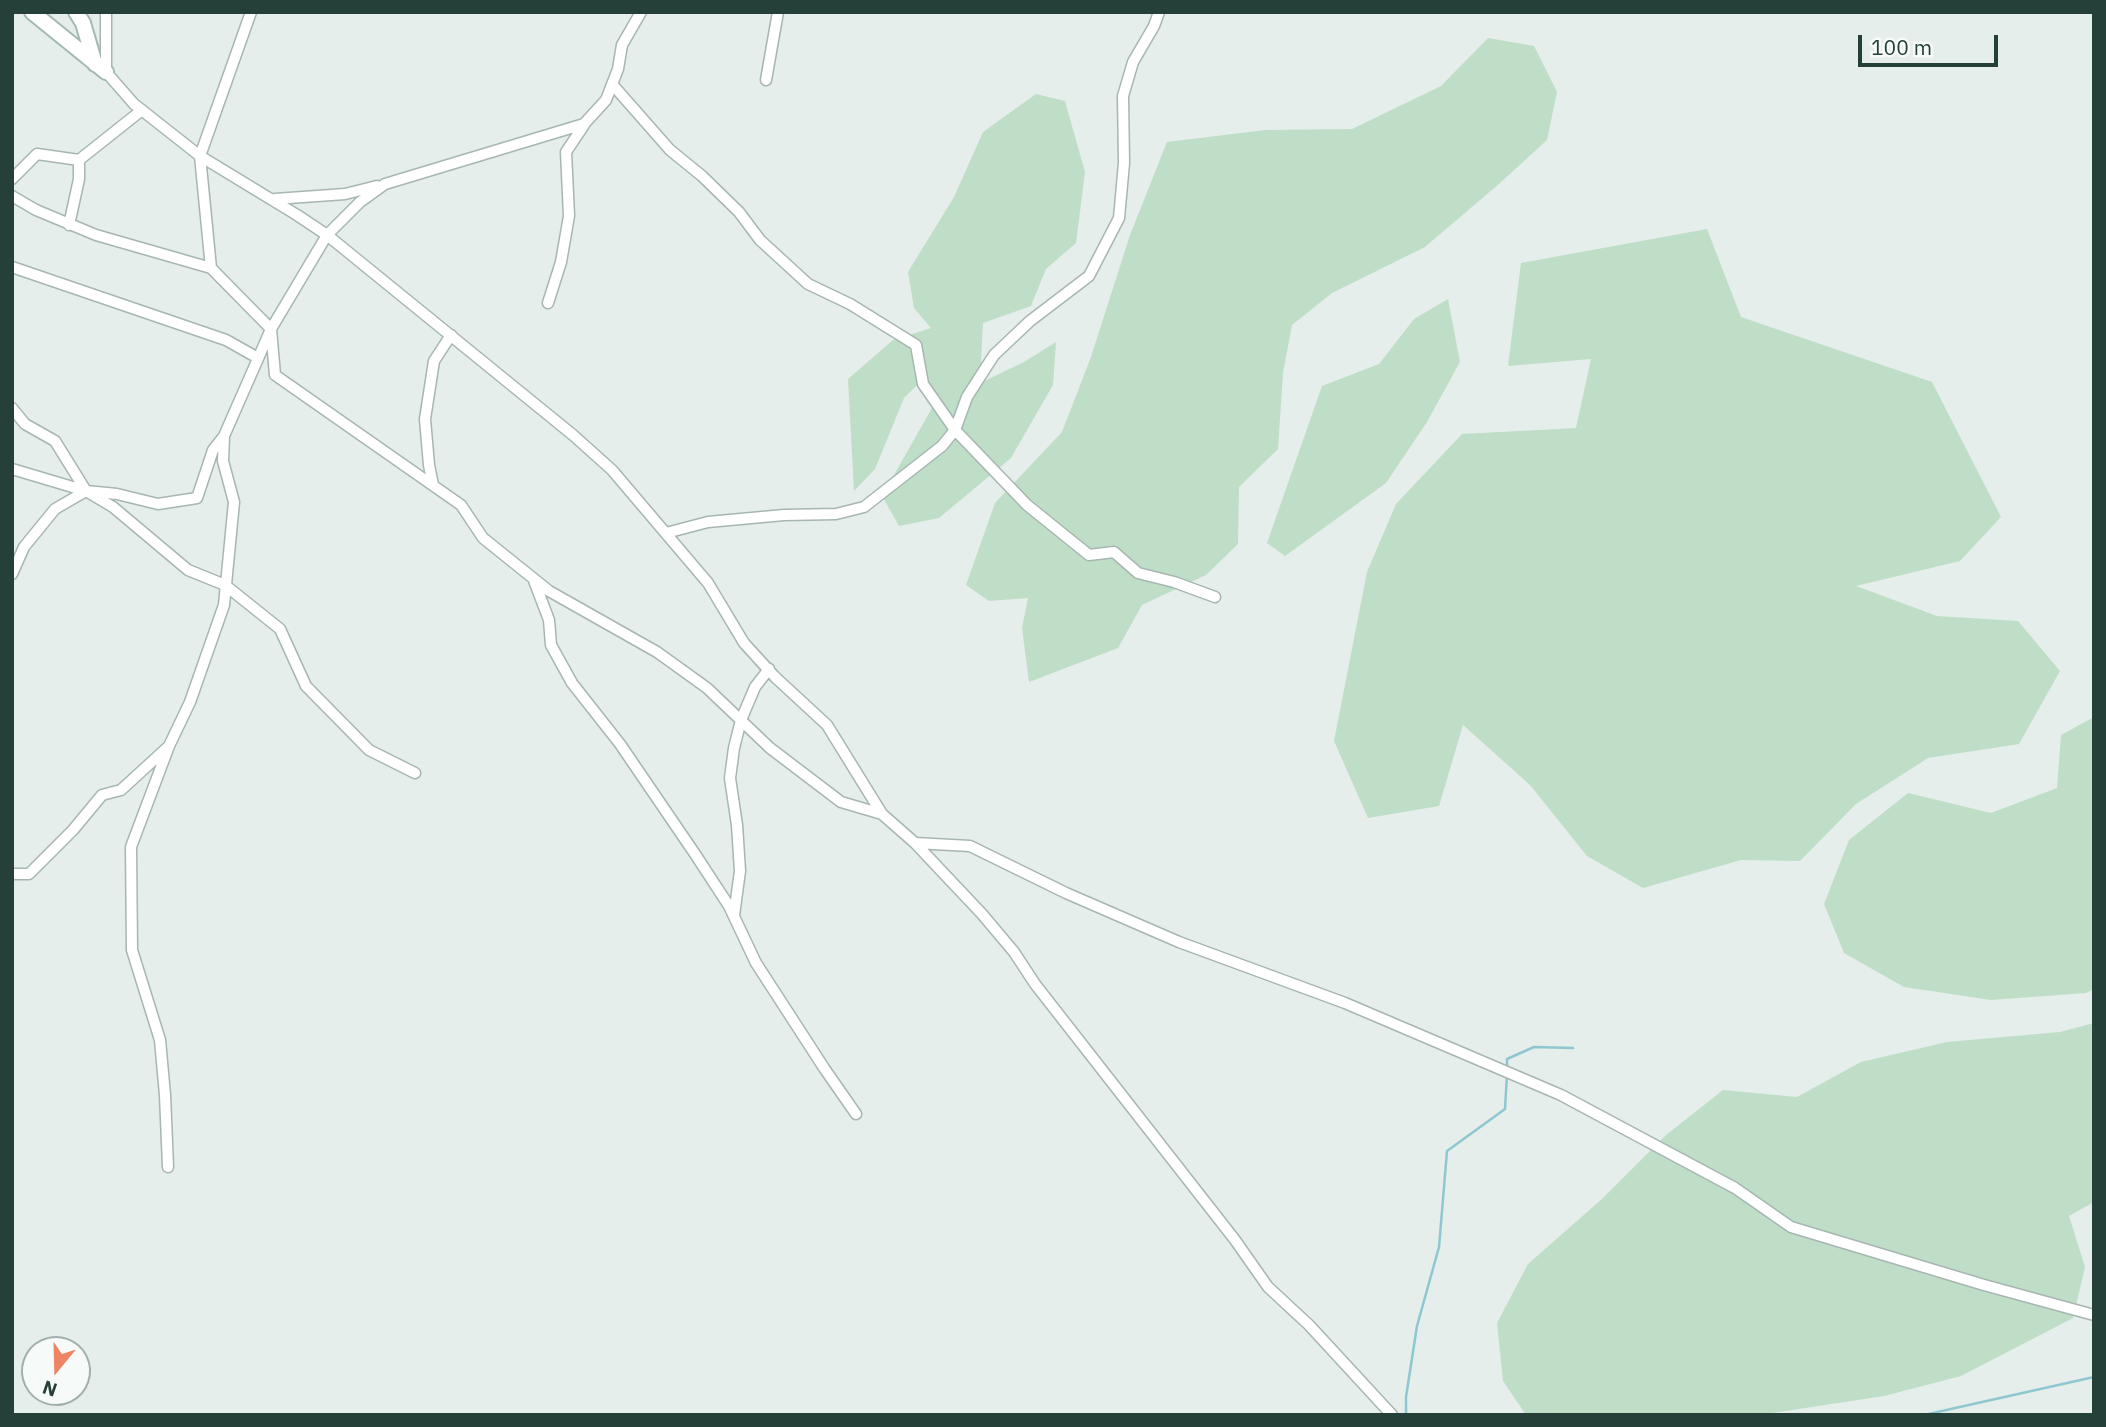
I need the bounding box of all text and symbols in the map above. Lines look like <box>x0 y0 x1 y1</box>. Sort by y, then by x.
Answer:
scale bar <box>1861 21 2001 65</box>
text: 100 m <box>1871 33 1932 61</box>
north arrow <box>21 1336 91 1406</box>
text: N <box>39 1375 60 1403</box>

